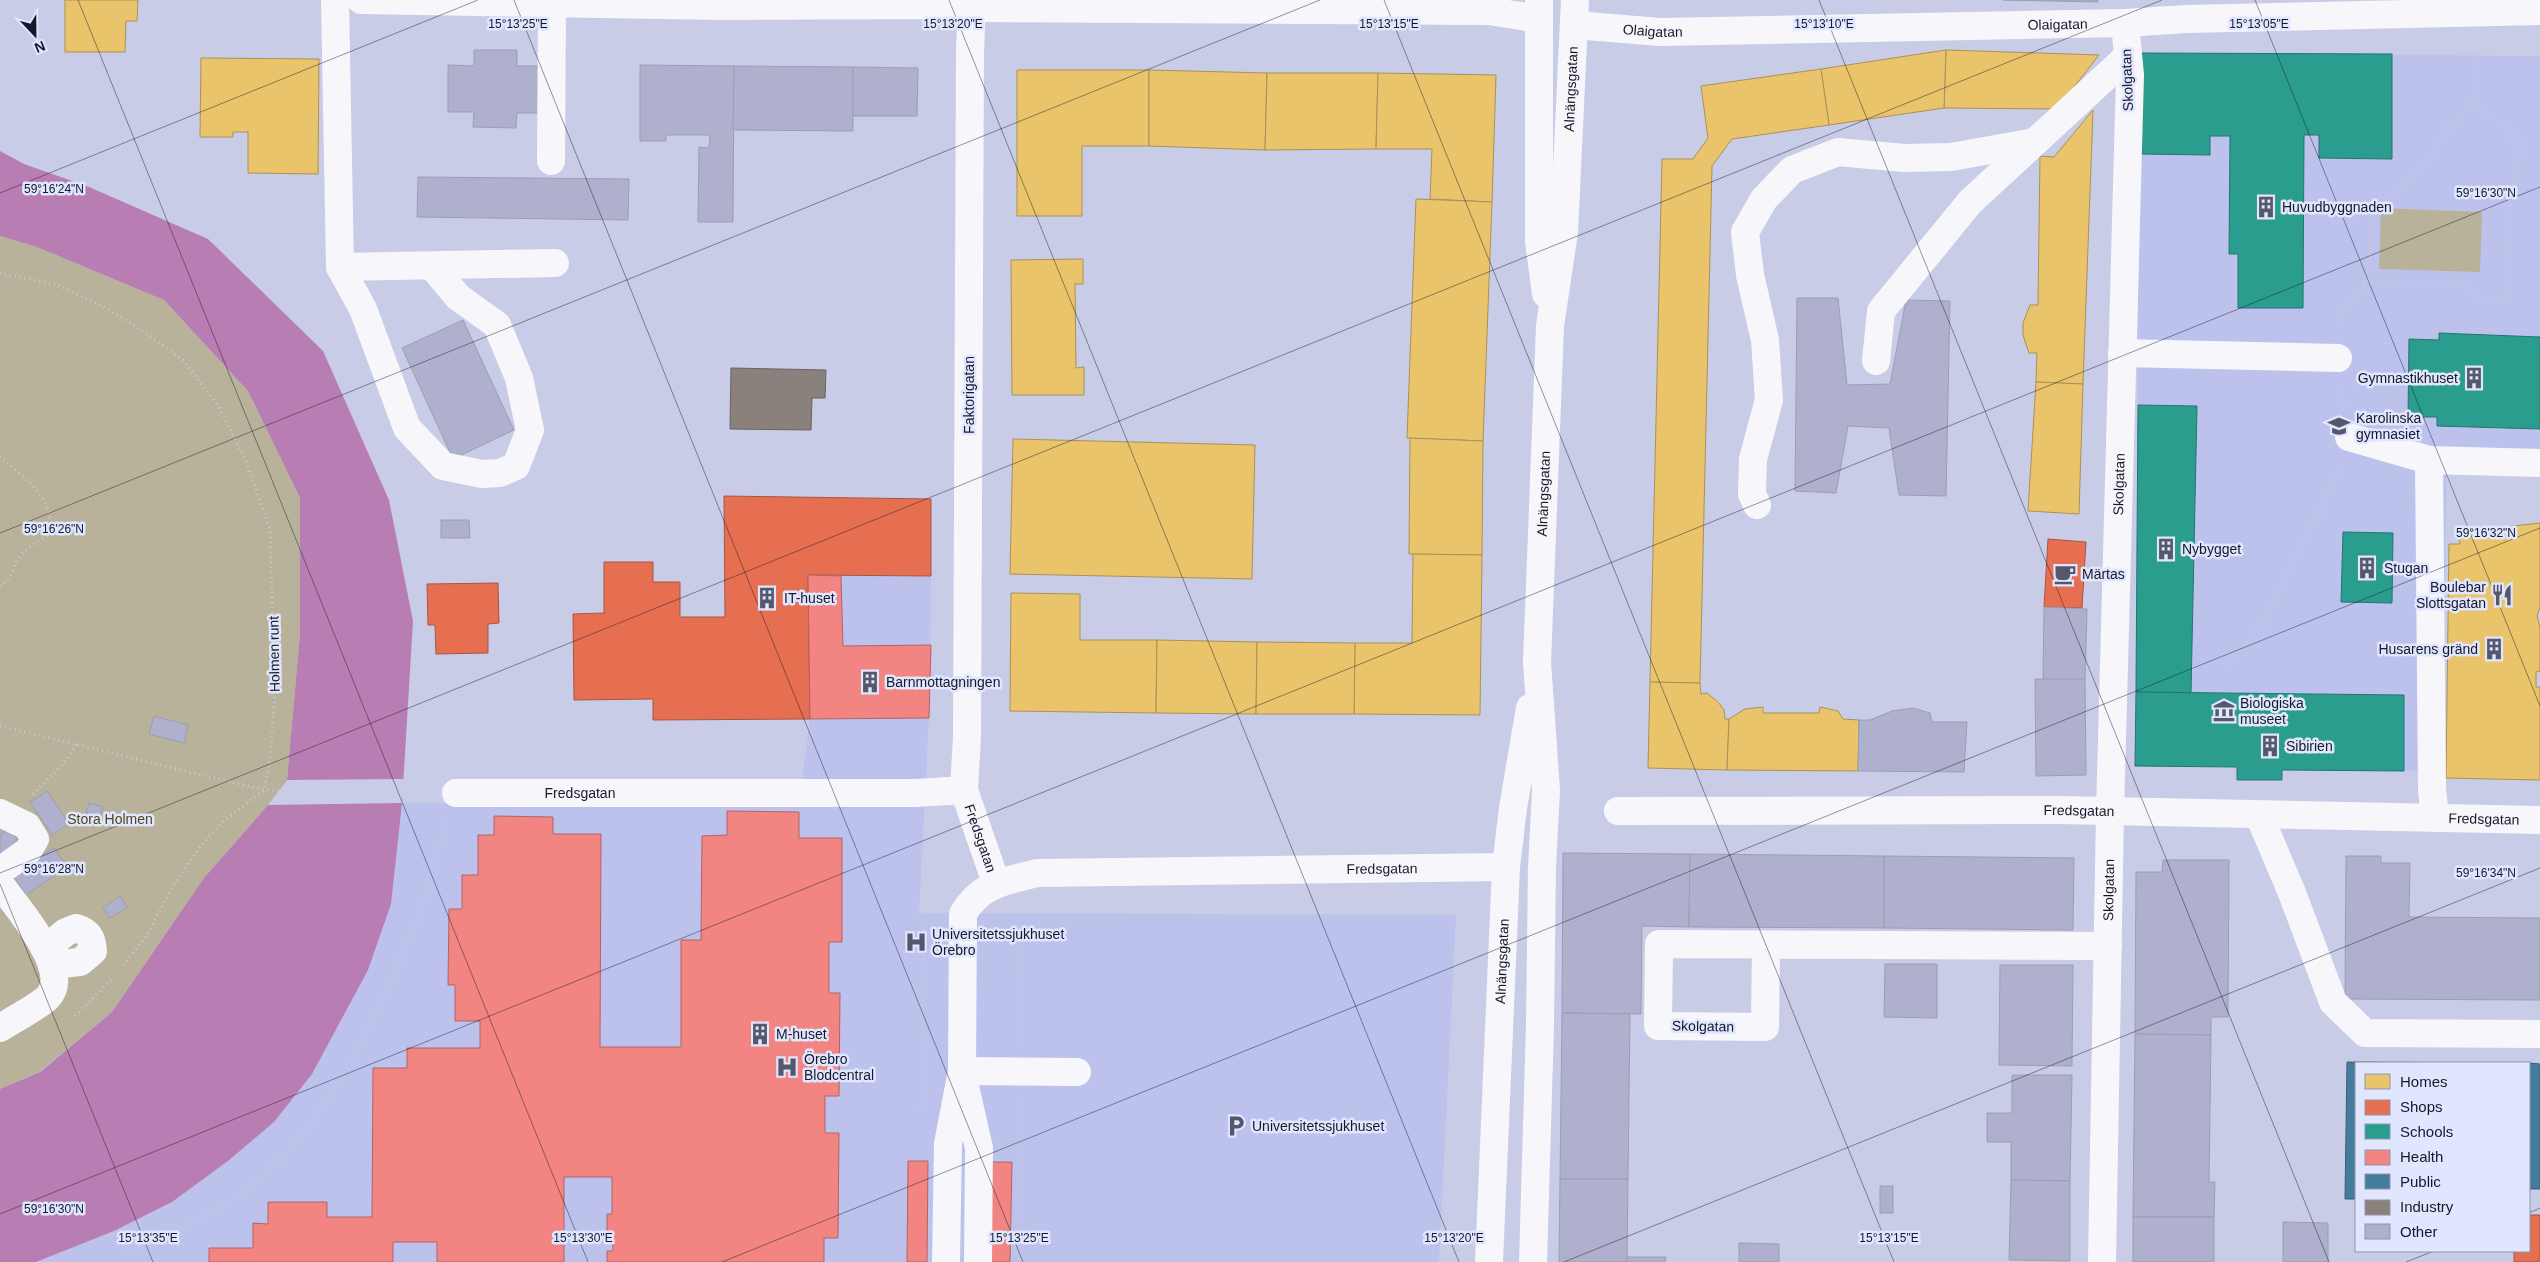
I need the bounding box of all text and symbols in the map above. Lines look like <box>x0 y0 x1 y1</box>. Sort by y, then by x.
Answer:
north arrow <box>10 10 60 60</box>
street label: Olaigatan <box>2027 16 2088 33</box>
text: 15°13'25"E <box>488 17 548 31</box>
text: 15°13'20"E <box>923 17 983 31</box>
text: 15°13'15"E <box>1359 17 1419 31</box>
text: 15°13'10"E <box>1794 17 1854 31</box>
text: 15°13'05"E <box>2229 17 2289 31</box>
street label: Olaigatan <box>1622 21 1683 40</box>
text: N <box>32 38 48 56</box>
street label: Alnängsgatan <box>1561 46 1581 132</box>
street label: Skolgatan <box>2118 49 2136 111</box>
text: 59°16'24"N <box>24 182 84 196</box>
text: 59°16'30"N <box>2456 186 2516 200</box>
building icon: Huvudbyggnaden <box>2253 194 2279 220</box>
place label: Huvudbyggnaden <box>2282 199 2392 215</box>
street label: Faktorigatan <box>961 356 977 434</box>
building icon: Gymnastikhuset <box>2461 365 2487 391</box>
place label: Gymnastikhuset <box>2358 370 2458 386</box>
place label: Karolinska gymnasiet <box>2356 410 2422 442</box>
school or university icon: Karolinska gymnasiet <box>2326 413 2352 439</box>
street label: Alnängsgatan <box>1534 451 1553 537</box>
street label: Skolgatan <box>2110 453 2128 516</box>
text: 59°16'26"N <box>24 522 84 536</box>
text: 59°16'32"N <box>2456 526 2516 540</box>
building icon: Nybygget <box>2153 536 2179 562</box>
place label: Nybygget <box>2182 541 2241 557</box>
building icon: Stugan <box>2354 555 2380 581</box>
place label: Stugan <box>2384 560 2428 576</box>
cafe icon: Märtas <box>2052 561 2078 587</box>
place label: Märtas <box>2082 566 2125 582</box>
place label: Boulebar Slottsgatan <box>2416 579 2486 611</box>
restaurant icon: Boulebar Slottsgatan <box>2489 582 2515 608</box>
building icon: IT-huset <box>754 585 780 611</box>
place label: IT-huset <box>784 590 835 606</box>
street label: Holmen runt <box>265 616 283 692</box>
building icon: Husarens gränd <box>2481 636 2507 662</box>
place label: Husarens gränd <box>2378 641 2478 657</box>
building icon: Barnmottagningen <box>857 669 883 695</box>
place label: Barnmottagningen <box>886 674 1000 690</box>
place label: Biologiska museet <box>2240 695 2304 727</box>
museum icon: Biologiska museet <box>2211 698 2237 724</box>
building icon: Sibirien <box>2257 733 2283 759</box>
place label: Sibirien <box>2286 738 2333 754</box>
street label: Fredsgatan <box>545 785 615 801</box>
street label: Fredsgatan <box>961 802 1000 874</box>
street label: Fredsgatan <box>2044 802 2115 819</box>
street label: Fredsgatan <box>2448 810 2520 828</box>
park label: Stora Holmen <box>67 811 153 827</box>
street label: Skolgatan <box>2100 859 2117 921</box>
street label: Fredsgatan <box>1346 860 1418 877</box>
text: 59°16'28"N <box>24 862 84 876</box>
text: 59°16'34"N <box>2456 866 2516 880</box>
street label: Alnängsgatan <box>1492 918 1512 1004</box>
place label: Universitetssjukhuset Örebro <box>932 926 1064 958</box>
hospital icon: Universitetssjukhuset Örebro <box>903 929 929 955</box>
street label: Skolgatan <box>1672 1017 1734 1035</box>
building icon: M-huset <box>747 1021 773 1047</box>
place label: M-huset <box>776 1026 827 1042</box>
place label: Örebro Blodcentral <box>804 1050 874 1083</box>
hospital icon: Örebro Blodcentral <box>774 1054 800 1080</box>
legend <box>2355 1062 2530 1252</box>
text: Homes <box>2400 1073 2448 1090</box>
text: Shops <box>2400 1098 2443 1115</box>
parking icon: Universitetssjukhuset <box>1223 1113 1249 1139</box>
place label: Universitetssjukhuset <box>1252 1118 1384 1134</box>
text: Schools <box>2400 1123 2453 1140</box>
text: Health <box>2400 1148 2443 1165</box>
text: Public <box>2400 1173 2441 1190</box>
text: Industry <box>2400 1198 2454 1215</box>
text: 59°16'30"N <box>24 1202 84 1216</box>
text: Other <box>2400 1223 2438 1240</box>
text: 15°13'35"E <box>118 1231 178 1245</box>
text: 15°13'30"E <box>553 1231 613 1245</box>
text: 15°13'25"E <box>989 1231 1049 1245</box>
text: 15°13'20"E <box>1424 1231 1484 1245</box>
text: 15°13'15"E <box>1859 1231 1919 1245</box>

